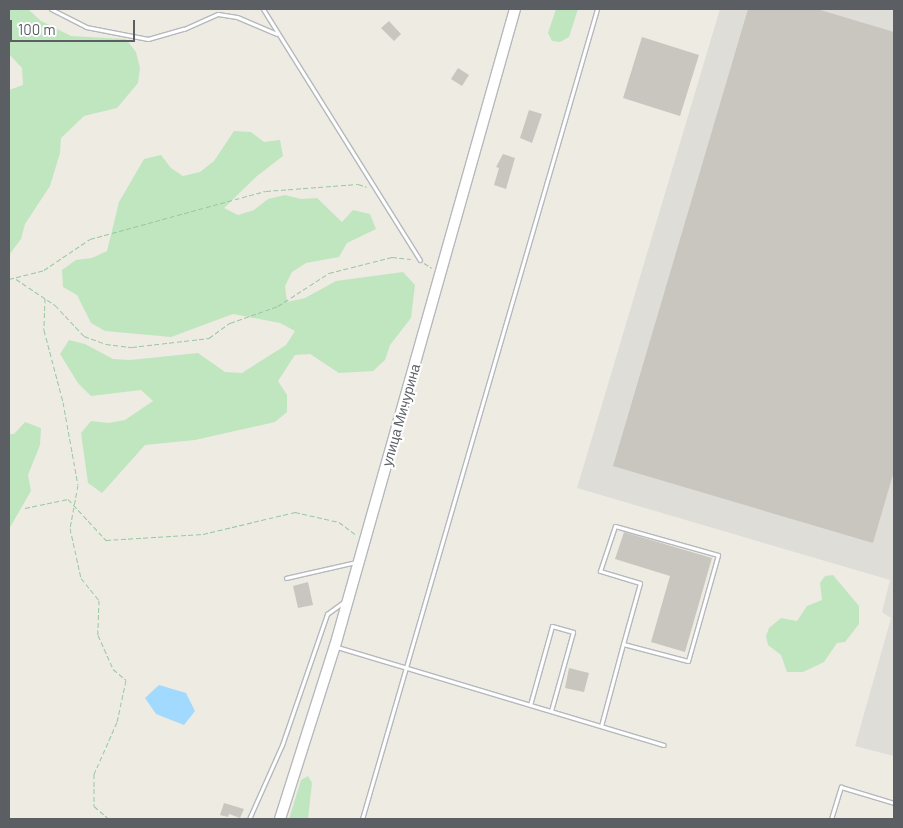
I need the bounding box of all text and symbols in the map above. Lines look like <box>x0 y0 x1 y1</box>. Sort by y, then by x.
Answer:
scale bar <box>12 10 138 42</box>
text: 100 m <box>18 20 56 38</box>
street label: улица Мичурина <box>378 362 424 468</box>

